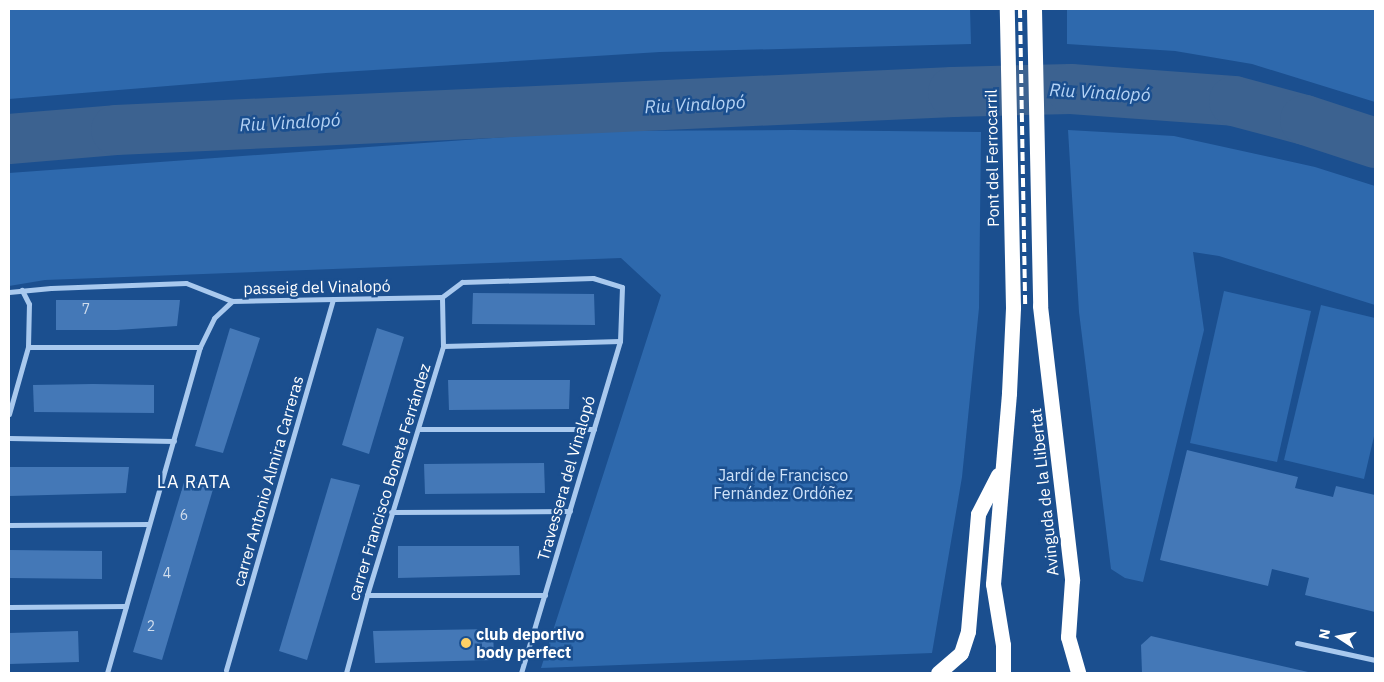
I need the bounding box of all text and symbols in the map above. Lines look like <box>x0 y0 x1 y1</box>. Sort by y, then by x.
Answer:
water label: Riu Vinalopó <box>1049 80 1151 106</box>
street label: Pont del Ferrocarril <box>981 89 1003 227</box>
water label: Riu Vinalopó <box>644 92 746 118</box>
water label: Riu Vinalopó <box>239 110 341 136</box>
street label: passeig del Vinalopó <box>243 276 391 298</box>
house number: 7 <box>82 301 90 317</box>
street label: carrer Francisco Bonete Ferrández <box>344 361 434 603</box>
street label: carrer Antonio Almira Carreras <box>229 374 307 588</box>
street label: Travessera del Vinalopó <box>533 393 599 563</box>
street label: Avinguda de la Llibertat <box>1026 407 1062 577</box>
park label: Jardí de Francisco Fernández Ordóñez <box>713 465 853 503</box>
district label: LA RATA <box>156 471 232 493</box>
house number: 6 <box>180 507 188 523</box>
house number: 4 <box>163 565 171 581</box>
north arrow <box>1314 612 1364 662</box>
house number: 2 <box>147 618 155 634</box>
place label: club deportivo body perfect <box>476 624 584 662</box>
text: N <box>1314 627 1334 641</box>
marker: club deportivo body perfect <box>460 637 472 649</box>

